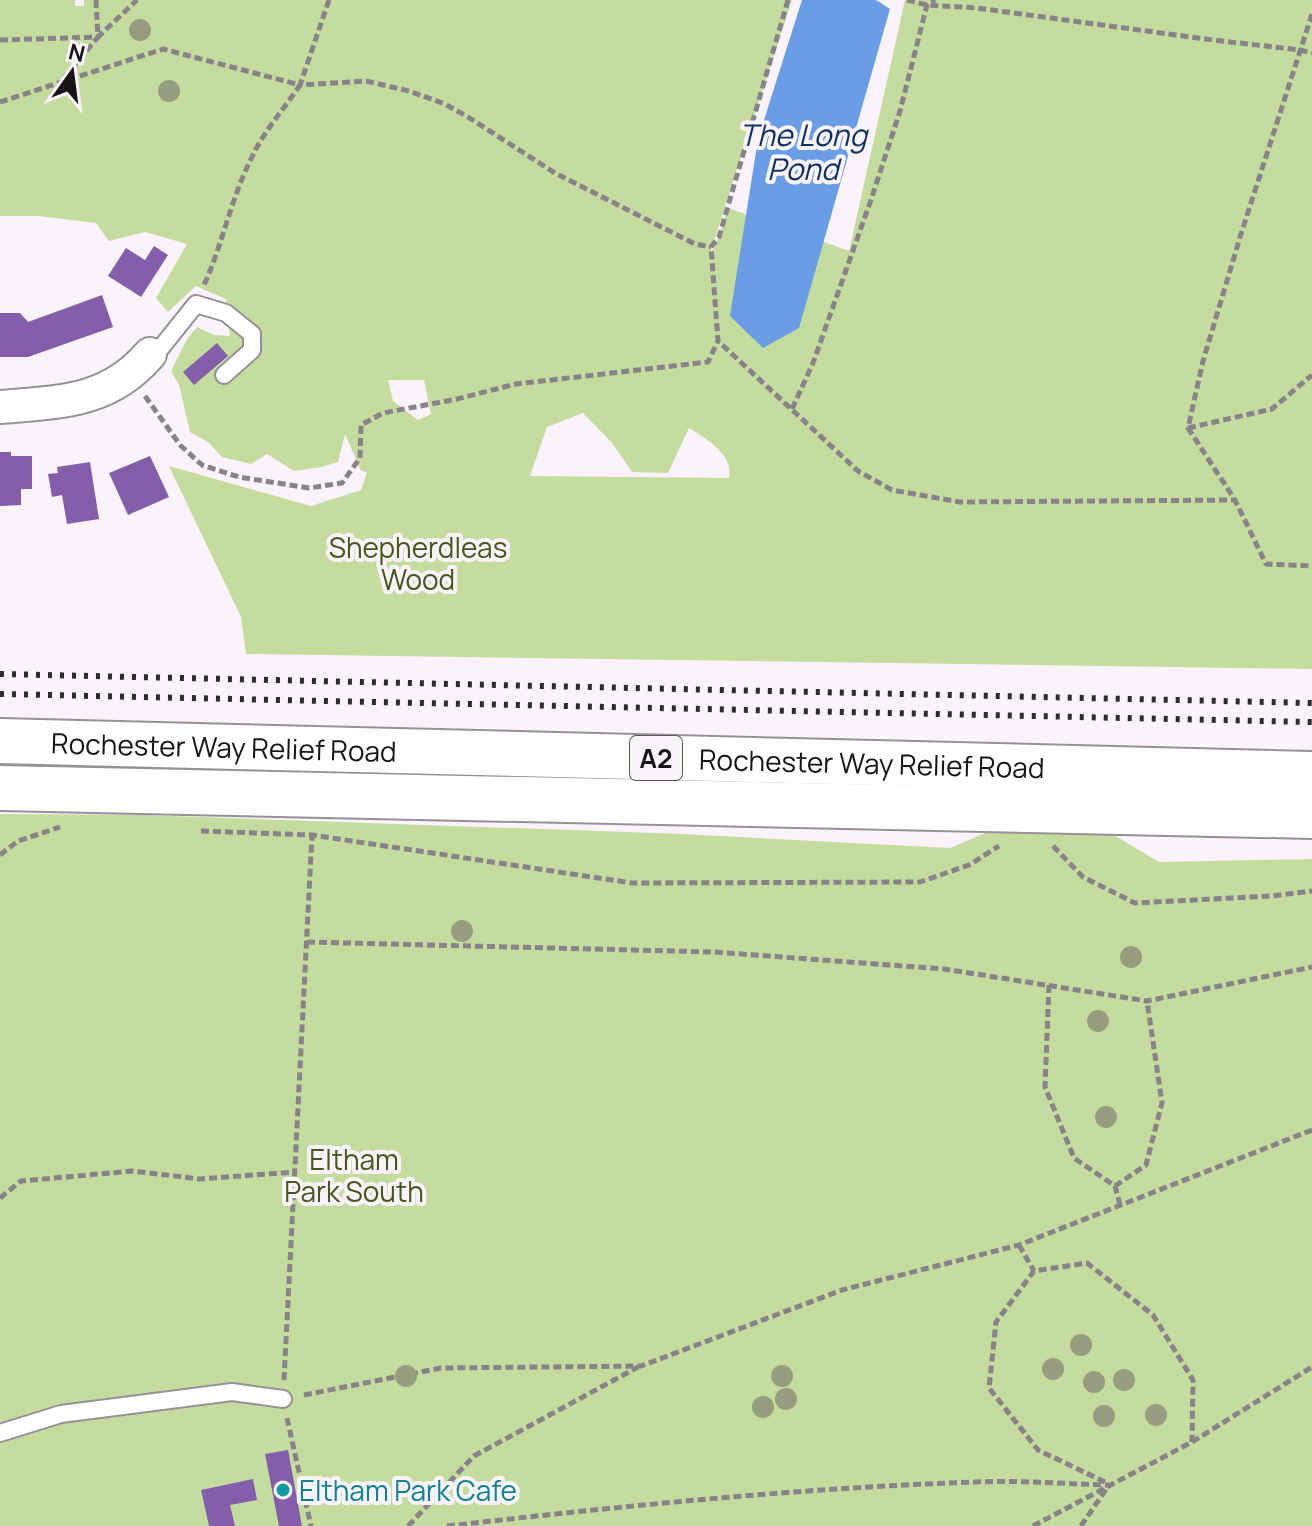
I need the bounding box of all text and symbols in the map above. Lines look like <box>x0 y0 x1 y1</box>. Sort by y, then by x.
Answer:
north arrow <box>32 32 112 112</box>
text: N <box>66 36 88 69</box>
water label: The Long Pond <box>739 114 869 189</box>
park label: Shepherdleas Wood <box>329 528 507 598</box>
street label: Rochester Way Relief Road <box>51 723 397 770</box>
road number: A2 <box>630 736 682 780</box>
street label: Rochester Way Relief Road <box>698 740 1045 786</box>
park label: Eltham Park South <box>284 1140 424 1210</box>
place label: Eltham Park Cafe <box>299 1471 517 1509</box>
marker: Eltham Park Cafe <box>274 1481 292 1499</box>

